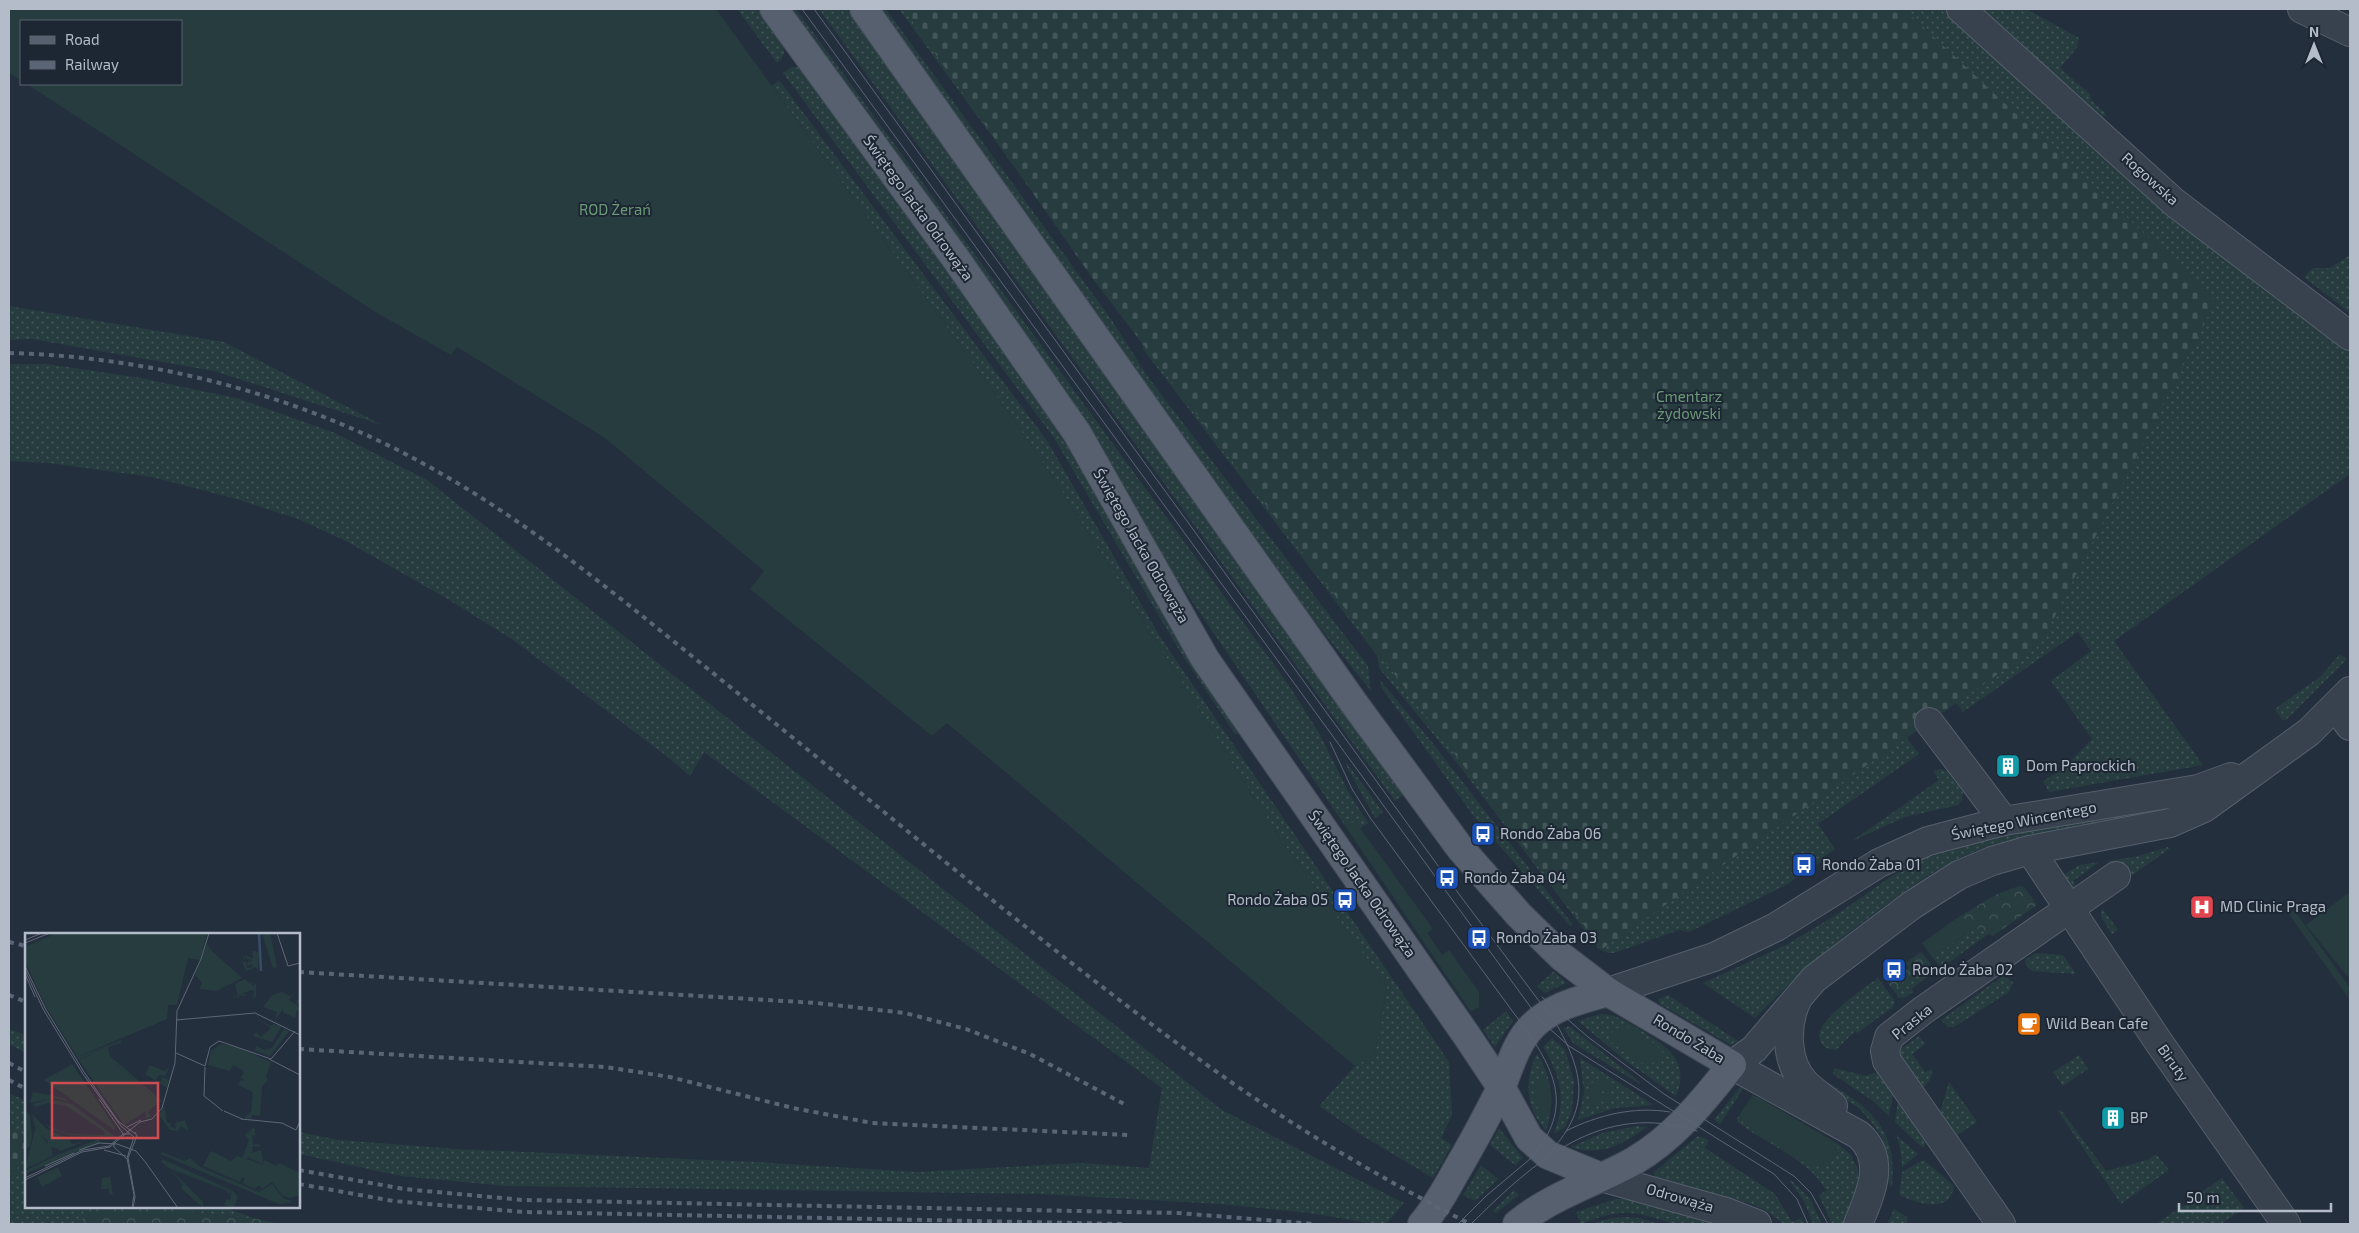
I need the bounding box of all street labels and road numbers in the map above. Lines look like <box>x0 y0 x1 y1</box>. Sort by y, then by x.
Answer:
street label: Świętego Jacka Odrowąża <box>860 131 978 284</box>
street label: Rogowska <box>2119 148 2183 208</box>
street label: Świętego Jacka Odrowąża <box>1090 465 1194 626</box>
street label: Świętego Wincentego <box>1950 797 2098 843</box>
street label: Świętego Jacka Odrowąża <box>1305 806 1420 960</box>
street label: Praska <box>1888 1000 1935 1043</box>
street label: Rondo Żaba <box>1650 1010 1729 1067</box>
street label: Biruty <box>2155 1040 2193 1085</box>
street label: Odrowąża <box>1644 1179 1716 1215</box>

